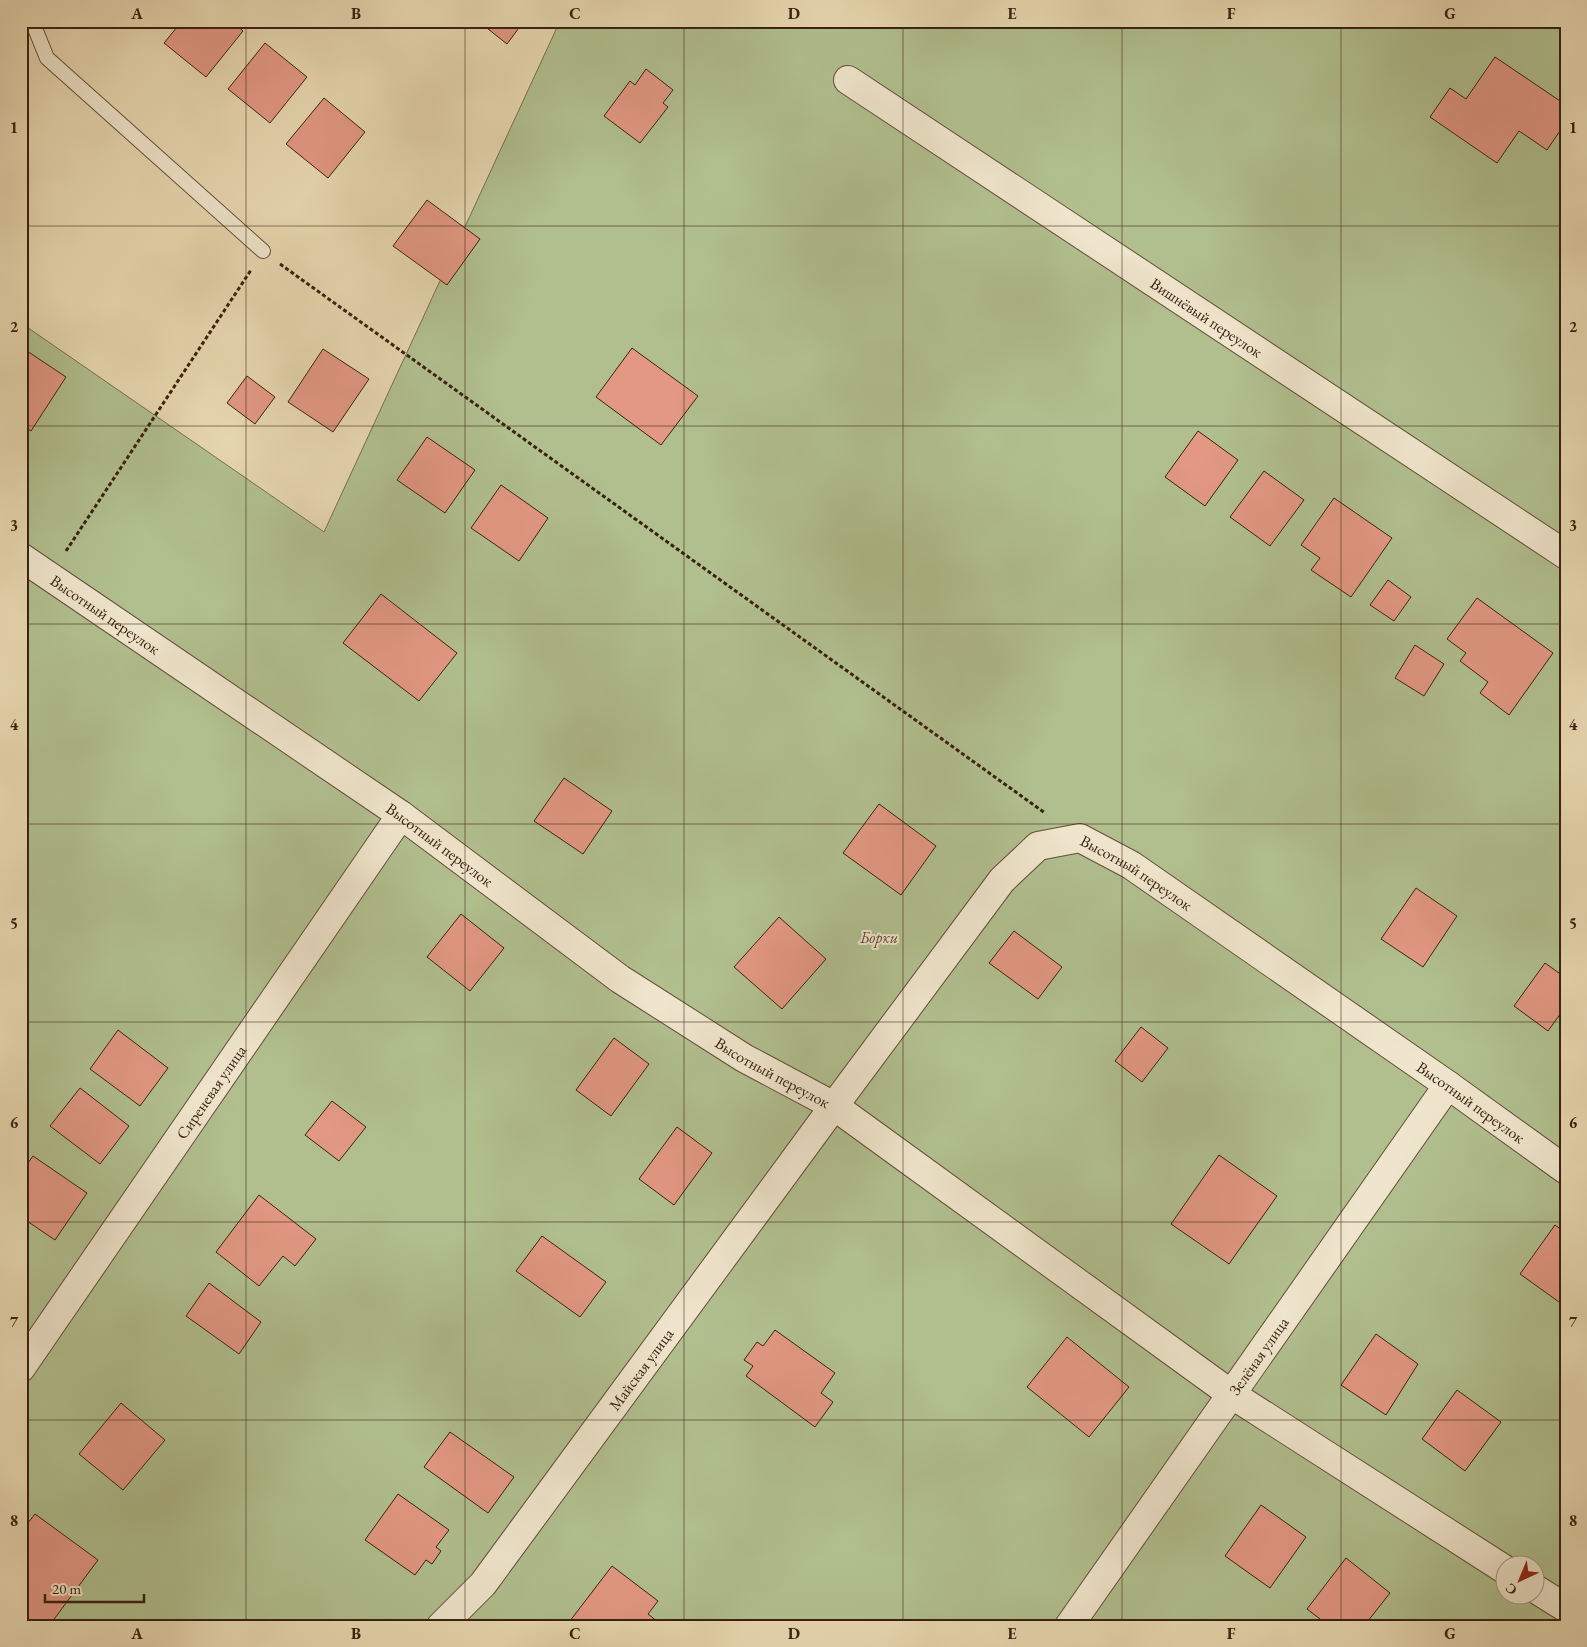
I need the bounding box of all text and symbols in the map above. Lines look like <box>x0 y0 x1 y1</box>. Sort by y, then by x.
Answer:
text: A <box>130 3 143 24</box>
text: B <box>351 3 361 24</box>
text: C <box>569 3 581 24</box>
text: D <box>788 3 800 24</box>
text: E <box>1007 3 1017 24</box>
text: F <box>1227 3 1236 24</box>
text: G <box>1444 3 1456 24</box>
text: 1 <box>10 117 18 138</box>
text: 1 <box>1569 117 1577 138</box>
street label: Вишнёвый переулок <box>1146 272 1267 362</box>
text: 2 <box>10 316 19 337</box>
text: 2 <box>1569 316 1578 337</box>
text: 3 <box>10 515 18 536</box>
text: 3 <box>1569 515 1577 536</box>
street label: Высотный переулок <box>46 570 165 659</box>
text: 4 <box>10 714 19 735</box>
text: 4 <box>1569 714 1578 735</box>
street label: Высотный переулок <box>382 798 498 891</box>
street label: Высотный переулок <box>1077 830 1197 915</box>
text: 5 <box>10 913 18 934</box>
text: 5 <box>1569 913 1577 934</box>
park label: Борки <box>859 927 898 948</box>
street label: Высотный переулок <box>711 1032 834 1113</box>
street label: Сиреневая улица <box>171 1040 251 1143</box>
street label: Высотный переулок <box>1413 1056 1530 1148</box>
text: 6 <box>10 1112 19 1133</box>
text: 6 <box>1569 1112 1578 1133</box>
text: 7 <box>10 1311 19 1332</box>
text: 7 <box>1569 1311 1578 1332</box>
street label: Зелёная улица <box>1224 1312 1293 1399</box>
street label: Майская улица <box>604 1323 678 1414</box>
text: 8 <box>10 1510 18 1531</box>
text: 8 <box>1569 1510 1577 1531</box>
north arrow <box>1494 1554 1544 1604</box>
scale bar <box>45 1572 144 1604</box>
text: 20 m <box>52 1579 81 1598</box>
text: С <box>1501 1579 1521 1599</box>
text: A <box>130 1623 143 1644</box>
text: B <box>351 1623 361 1644</box>
text: C <box>569 1623 581 1644</box>
text: D <box>788 1623 800 1644</box>
text: E <box>1007 1623 1017 1644</box>
text: F <box>1227 1623 1236 1644</box>
text: G <box>1444 1623 1456 1644</box>

